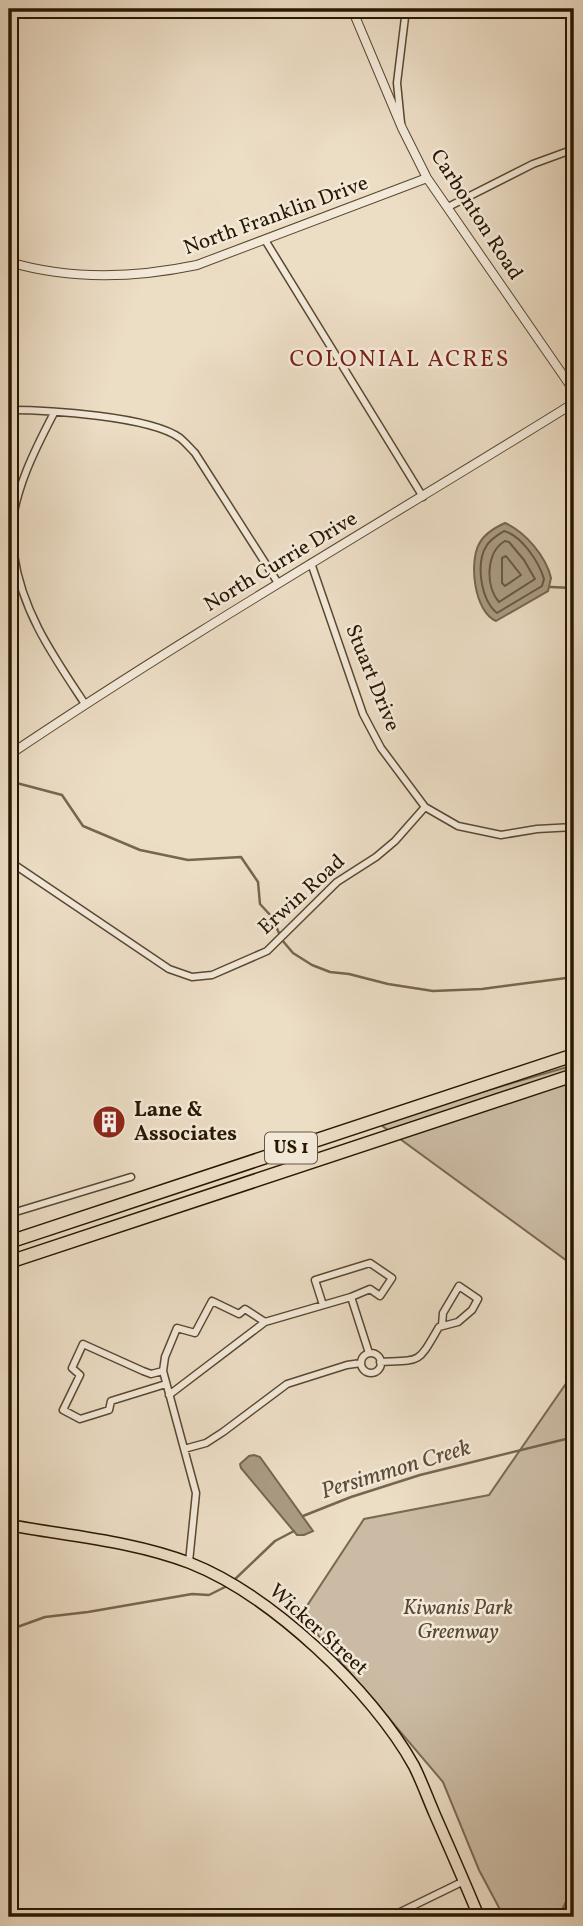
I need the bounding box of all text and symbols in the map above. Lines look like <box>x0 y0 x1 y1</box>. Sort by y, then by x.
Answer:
street label: Carbonton Road <box>423 144 529 286</box>
street label: North Franklin Drive <box>180 169 372 263</box>
district label: COLONIAL ACRES <box>290 344 510 376</box>
street label: North Currie Drive <box>199 505 363 619</box>
street label: Stuart Drive <box>337 620 407 736</box>
street label: Erwin Road <box>252 848 352 942</box>
place label: Lane & Associates <box>134 1096 237 1149</box>
building icon: Lane & Associates <box>90 1103 128 1141</box>
road number: US 1 <box>265 1132 317 1164</box>
water label: Persimmon Creek <box>317 1432 475 1508</box>
street label: Wicker Street <box>262 1577 374 1683</box>
park label: Kiwanis Park Greenway <box>403 1594 513 1647</box>

